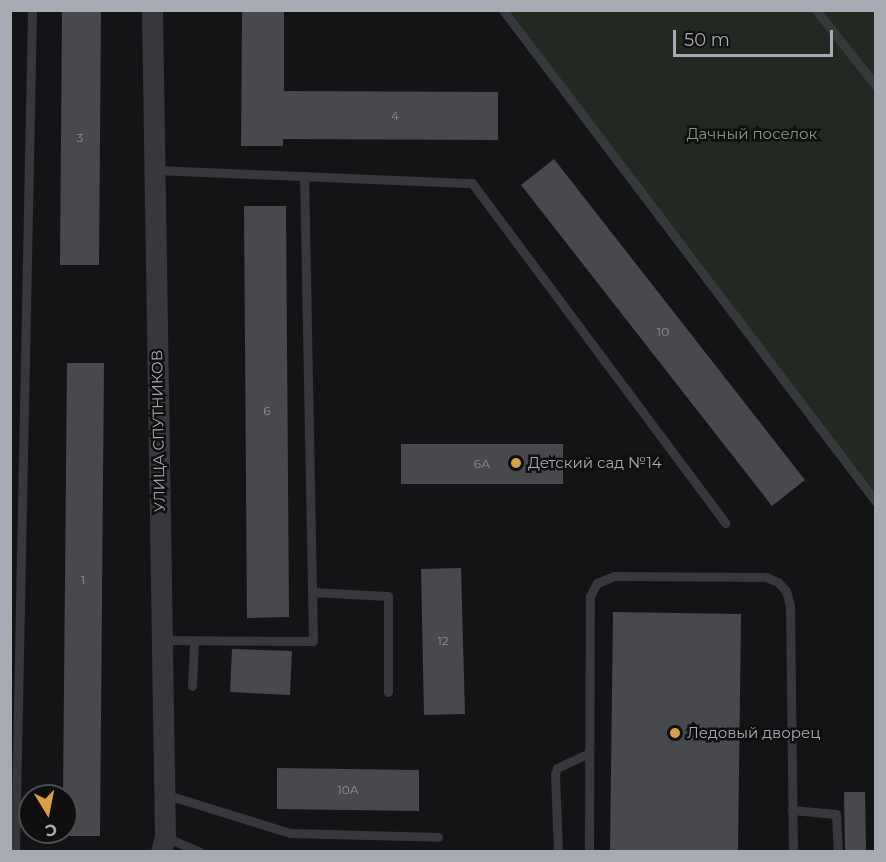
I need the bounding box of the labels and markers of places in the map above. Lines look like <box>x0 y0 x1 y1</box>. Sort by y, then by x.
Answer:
place label: Детский сад №14 <box>528 454 662 472</box>
marker: Детский сад №14 <box>509 456 523 470</box>
place label: Ледовый дворец <box>687 724 821 742</box>
marker: Ледовый дворец <box>668 726 682 740</box>

